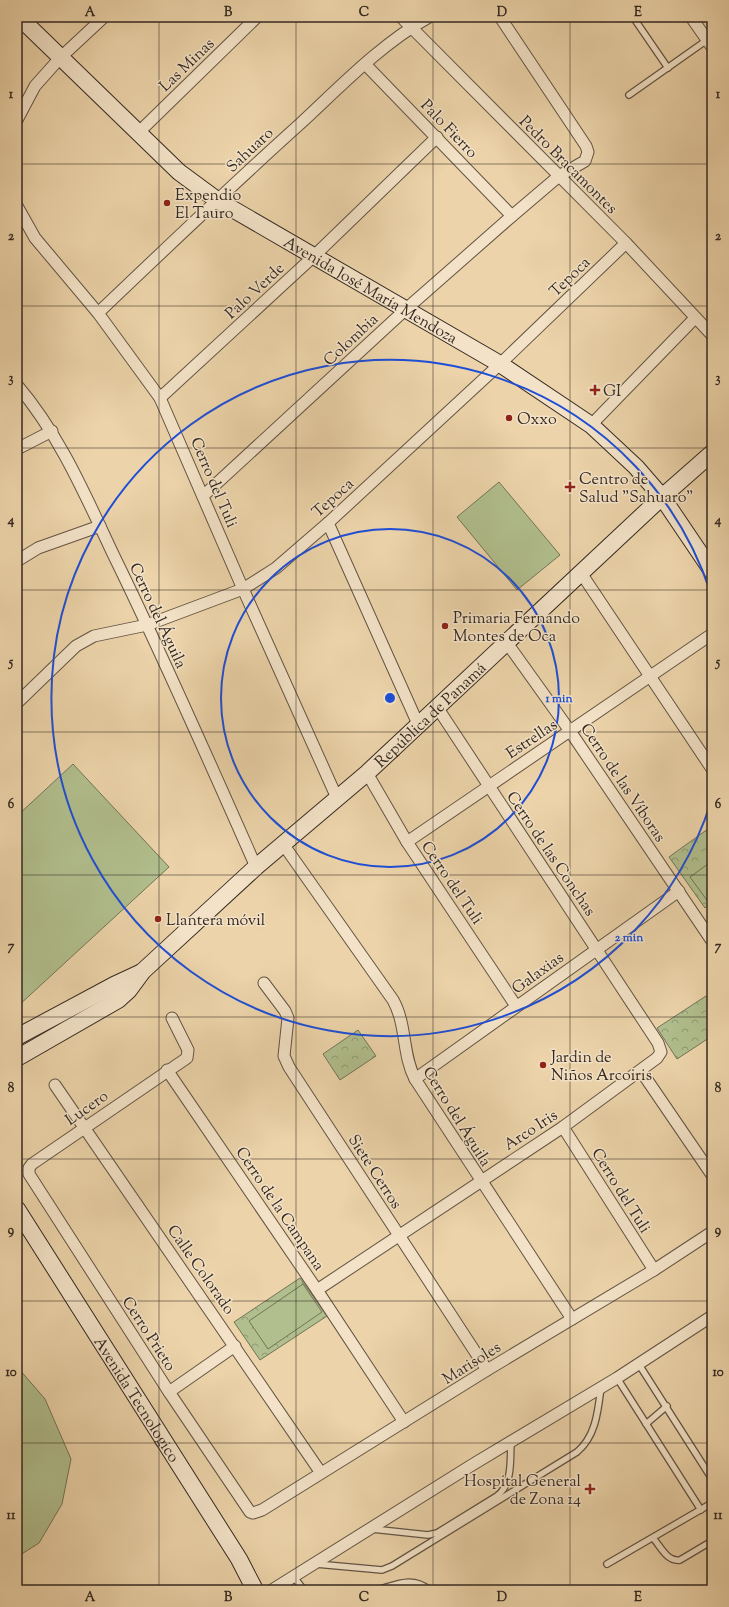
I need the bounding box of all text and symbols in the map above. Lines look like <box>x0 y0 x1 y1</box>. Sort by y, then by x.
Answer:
text: A <box>85 4 96 22</box>
text: B <box>224 4 233 22</box>
text: C <box>359 4 369 22</box>
text: D <box>497 4 507 22</box>
text: E <box>634 4 642 22</box>
street label: Las Minas <box>155 34 221 98</box>
text: 1 <box>9 86 14 104</box>
text: 1 <box>716 86 721 104</box>
street label: Palo Fierro <box>414 95 482 164</box>
street label: Pedro Bracamontes <box>513 111 622 220</box>
street label: Sahuaro <box>222 123 280 179</box>
place label: Expendio El Tauro <box>175 185 241 226</box>
marker: Expendio El Tauro <box>162 198 172 208</box>
text: 2 <box>8 228 15 246</box>
text: 2 <box>715 228 722 246</box>
street label: Avenida José María Mendoza <box>279 232 462 351</box>
street label: Tepoca <box>545 252 597 303</box>
street label: Palo Verde <box>221 258 291 325</box>
street label: Colombia <box>319 309 385 372</box>
text: 3 <box>8 370 14 388</box>
text: 3 <box>715 370 721 388</box>
place label: GI <box>603 381 621 404</box>
marker: GI <box>590 385 600 395</box>
place label: Oxxo <box>517 409 557 432</box>
marker: Oxxo <box>504 413 514 423</box>
street label: Cerro del Tuli <box>183 434 242 532</box>
place label: Centro de Salud "Sahuaro" <box>579 469 693 510</box>
street label: Tepoca <box>308 473 360 524</box>
marker: Centro de Salud "Sahuaro" <box>564 481 576 493</box>
text: 4 <box>7 512 15 530</box>
text: 4 <box>714 512 722 530</box>
street label: Cerro del Águila <box>122 559 192 673</box>
place label: Primaria Fernando Montes de Oca <box>453 608 580 649</box>
marker: Primaria Fernando Montes de Oca <box>440 621 450 631</box>
text: 5 <box>8 654 14 672</box>
text: 5 <box>715 654 721 672</box>
street label: República de Panamá <box>371 658 493 774</box>
text: 1 min <box>544 690 573 708</box>
centre of rings <box>383 691 397 705</box>
street label: Estrellas <box>502 714 563 766</box>
street label: Cerro de las Víboras <box>574 719 670 847</box>
street label: Cerro de las Conchas <box>500 787 600 921</box>
text: 6 <box>8 796 15 814</box>
text: 6 <box>715 796 722 814</box>
street label: Cerro del Tuli <box>414 837 488 930</box>
place label: Llantera móvil <box>166 910 266 933</box>
marker: Llantera móvil <box>153 914 163 924</box>
text: 2 min <box>615 929 644 947</box>
text: 7 <box>8 938 15 956</box>
text: 7 <box>715 938 722 956</box>
street label: Galaxias <box>508 947 569 1001</box>
place label: Jardin de Niños Arcoiris <box>550 1047 652 1088</box>
marker: Jardin de Niños Arcoiris <box>538 1060 548 1070</box>
street label: Cerro del Águila <box>416 1063 496 1172</box>
text: 8 <box>8 1080 15 1098</box>
text: 8 <box>715 1080 722 1098</box>
street label: Lucero <box>61 1086 114 1132</box>
street label: Arco Iris <box>500 1105 563 1157</box>
street label: Siete Cerros <box>341 1131 407 1214</box>
street label: Cerro de la Campana <box>229 1143 329 1277</box>
street label: Cerro del Tuli <box>585 1144 655 1239</box>
street label: Calle Colorado <box>161 1221 240 1320</box>
text: 9 <box>8 1222 15 1240</box>
text: 9 <box>715 1222 722 1240</box>
street label: Cerro Prieto <box>115 1292 181 1376</box>
street label: Avenida Tecnologico <box>87 1333 184 1468</box>
street label: Marisoles <box>438 1337 506 1391</box>
text: 10 <box>5 1364 17 1382</box>
text: 10 <box>712 1364 724 1382</box>
place label: Hospital General de Zona 14 <box>464 1471 582 1512</box>
marker: Hospital General de Zona 14 <box>584 1483 596 1495</box>
text: 11 <box>7 1507 16 1525</box>
text: 11 <box>714 1507 723 1525</box>
text: A <box>85 1589 96 1607</box>
text: B <box>224 1589 233 1607</box>
text: C <box>359 1589 369 1607</box>
text: D <box>497 1589 507 1607</box>
text: E <box>634 1589 642 1607</box>

